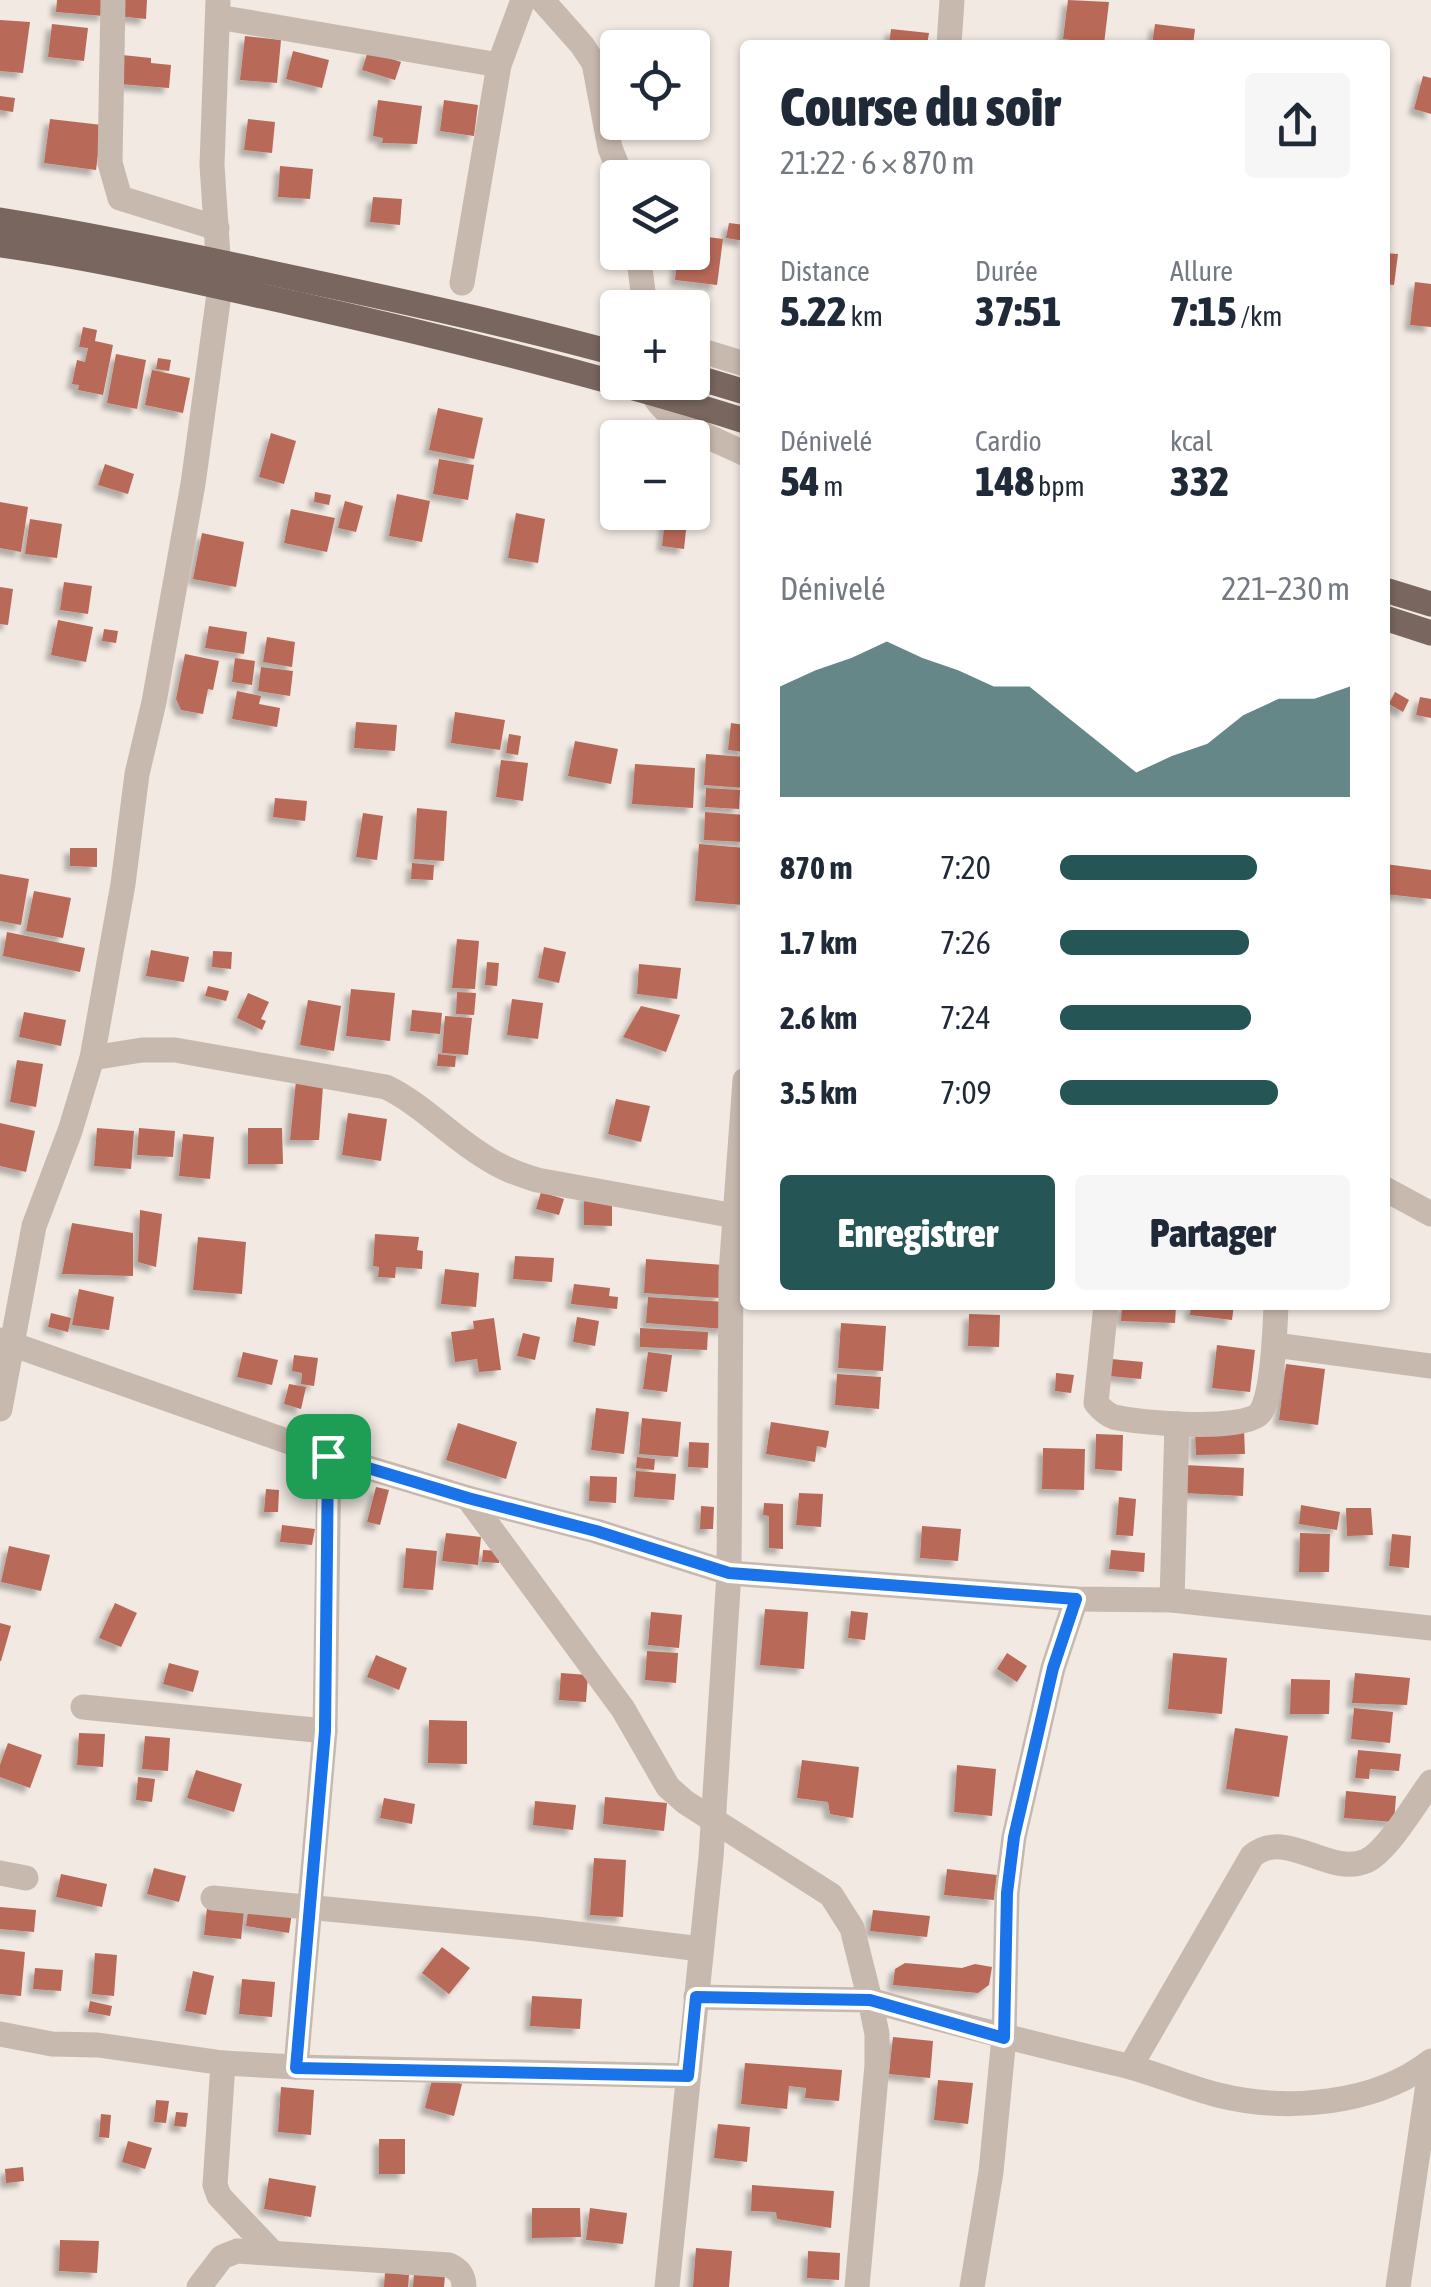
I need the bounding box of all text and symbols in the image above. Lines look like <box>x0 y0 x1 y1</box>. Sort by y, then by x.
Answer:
map controls <box>600 30 710 530</box>
button: locate <box>600 30 710 140</box>
button: share <box>1245 73 1350 178</box>
text: Course du soir <box>780 75 1060 138</box>
text: 21:22 · 6 × 870 m <box>780 144 974 181</box>
button: layers <box>600 160 710 270</box>
text: Distance <box>780 255 870 287</box>
text: Durée <box>975 255 1038 287</box>
text: Allure <box>1170 255 1233 287</box>
text: 5.22 <box>780 287 847 335</box>
text: 37:51 <box>975 287 1061 335</box>
text: 7:15 <box>1170 287 1237 335</box>
button: + <box>600 290 710 400</box>
text: km <box>847 300 883 332</box>
text: /km <box>1237 300 1282 332</box>
button: − <box>600 420 710 530</box>
text: Dénivelé <box>780 425 872 457</box>
text: Cardio <box>975 425 1042 457</box>
text: kcal <box>1170 425 1213 457</box>
text: 54 <box>780 457 819 505</box>
text: 148 <box>975 457 1034 505</box>
text: 332 <box>1170 457 1229 505</box>
text: m <box>819 470 843 502</box>
text: bpm <box>1034 470 1085 502</box>
text: Dénivelé <box>780 570 885 607</box>
text: 221–230 m <box>1221 570 1350 607</box>
text: 870 m <box>780 849 853 886</box>
text: 7:20 <box>940 849 991 886</box>
text: 1.7 km <box>780 924 857 961</box>
text: 7:26 <box>940 924 991 961</box>
text: 2.6 km <box>780 999 857 1036</box>
text: 7:24 <box>940 999 991 1036</box>
text: 3.5 km <box>780 1074 857 1111</box>
text: 7:09 <box>940 1074 991 1111</box>
button: Enregistrer <box>780 1175 1055 1290</box>
button: Partager <box>1075 1175 1350 1290</box>
pin <box>286 1414 371 1499</box>
icon: arrive <box>301 1429 356 1484</box>

